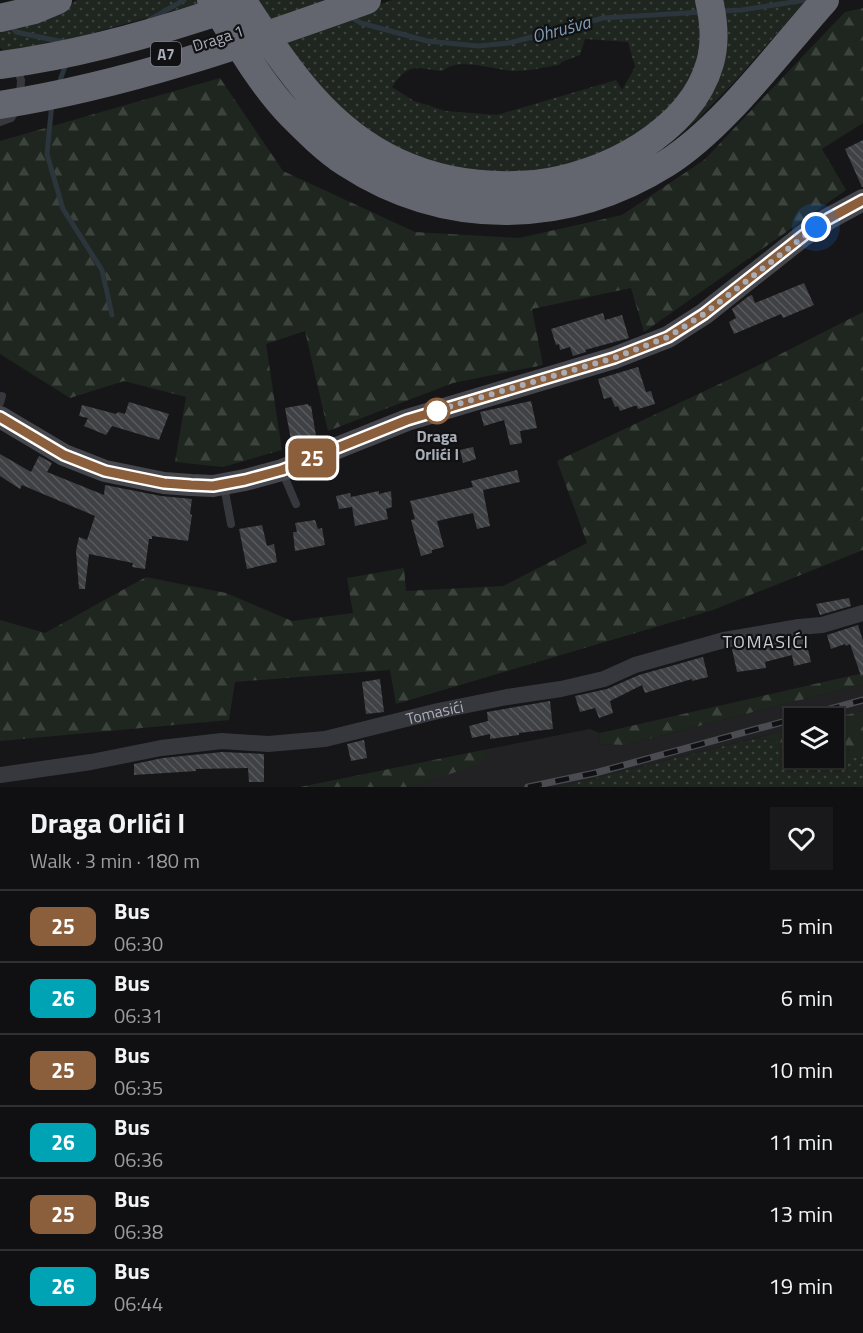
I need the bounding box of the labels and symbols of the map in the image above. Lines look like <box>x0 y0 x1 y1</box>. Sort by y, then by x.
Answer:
water label: Ohrušva <box>529 8 594 50</box>
street label: Draga 1 <box>189 18 247 58</box>
road number: A7 <box>151 42 181 66</box>
your location <box>801 212 831 242</box>
marker: Draga Orlići I <box>424 398 450 424</box>
place label: Draga Orlići I <box>415 424 459 466</box>
line badge: 25 <box>285 438 339 478</box>
district label: TOMASIĆI <box>722 628 810 655</box>
street label: Tomasići <box>403 694 466 730</box>

